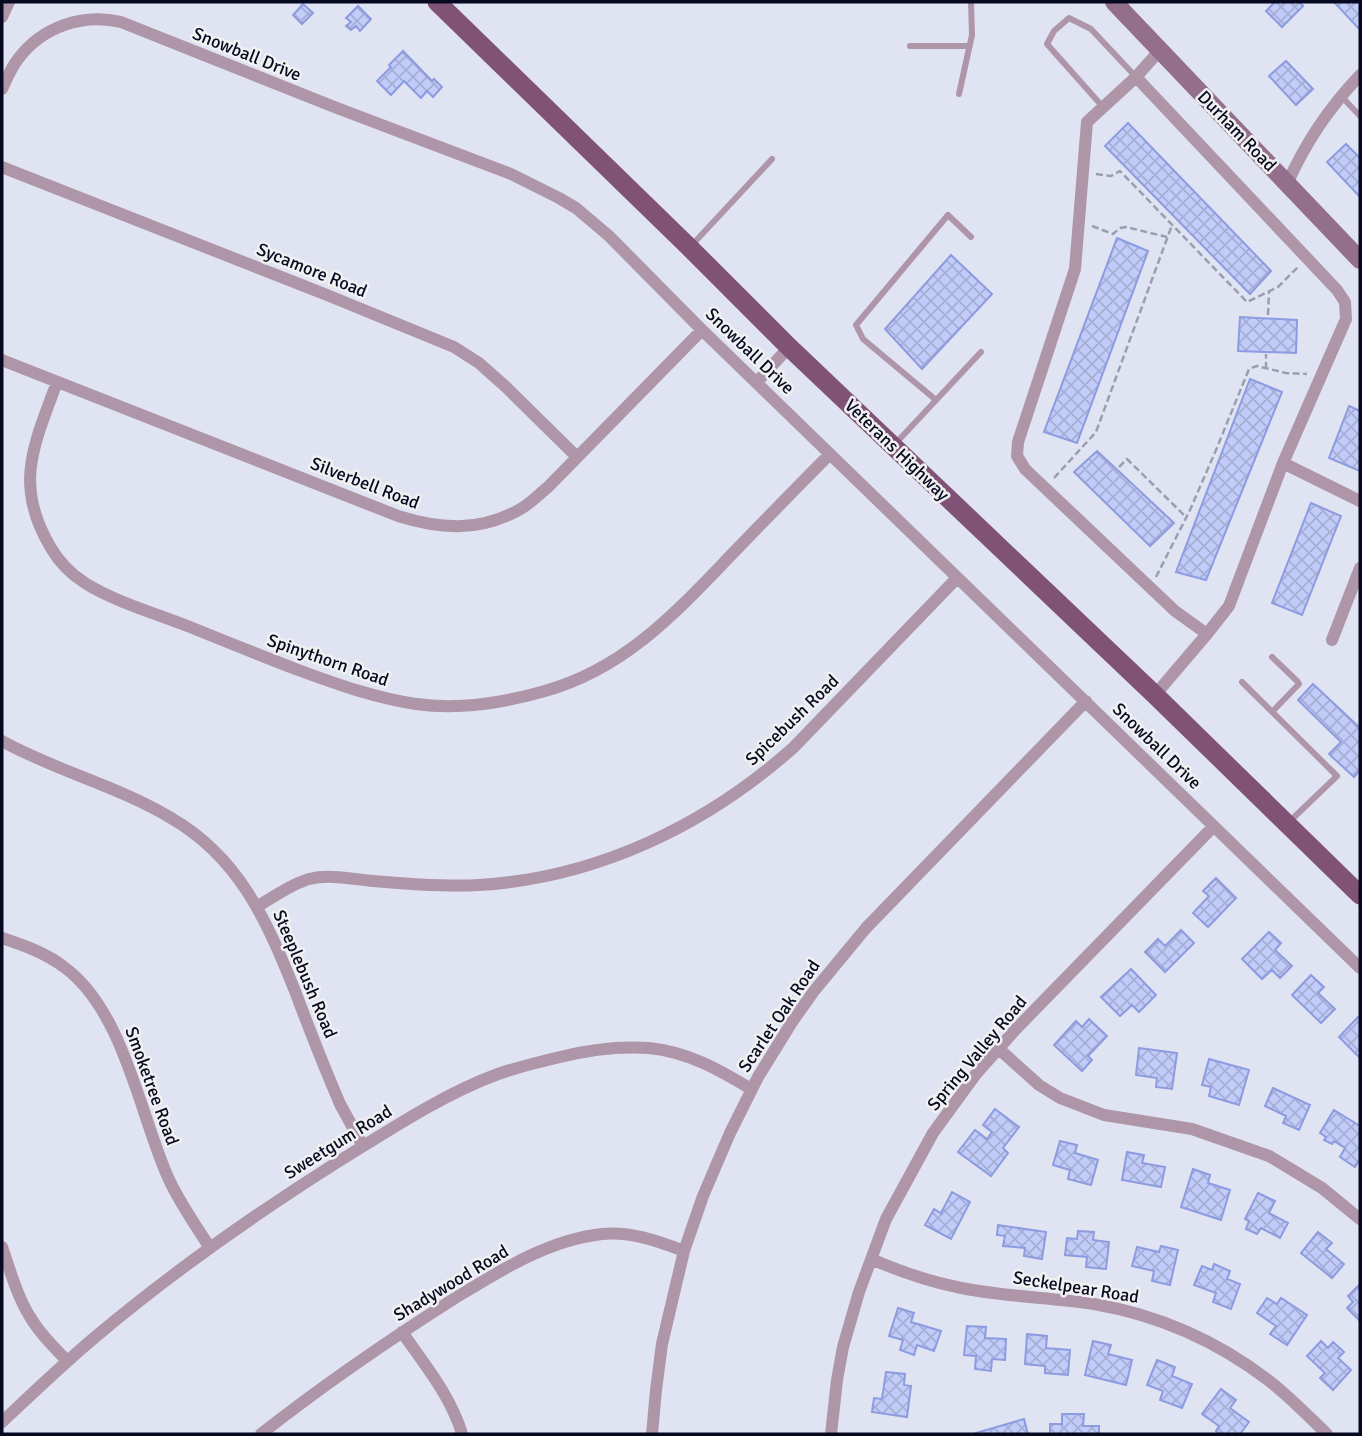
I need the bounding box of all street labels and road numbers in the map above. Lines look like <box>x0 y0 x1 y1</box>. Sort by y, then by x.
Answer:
street label: Snowball Drive <box>189 22 305 86</box>
street label: Durham Road <box>1193 86 1281 176</box>
street label: Sycamore Road <box>254 238 370 302</box>
street label: Snowball Drive <box>701 303 799 399</box>
street label: Veterans Highway <box>840 394 954 506</box>
street label: Silverbell Road <box>307 452 423 514</box>
street label: Spinythorn Road <box>264 629 392 691</box>
street label: Spicebush Road <box>741 670 843 770</box>
street label: Snowball Drive <box>1108 698 1206 794</box>
street label: Steeplebush Road <box>268 907 342 1041</box>
street label: Scarlet Oak Road <box>733 956 825 1076</box>
street label: Spring Valley Road <box>923 991 1031 1115</box>
street label: Smoketree Road <box>120 1024 184 1148</box>
street label: Sweetgum Road <box>280 1100 396 1184</box>
street label: Shadywood Road <box>389 1240 513 1326</box>
street label: Seckelpear Road <box>1011 1266 1141 1308</box>

